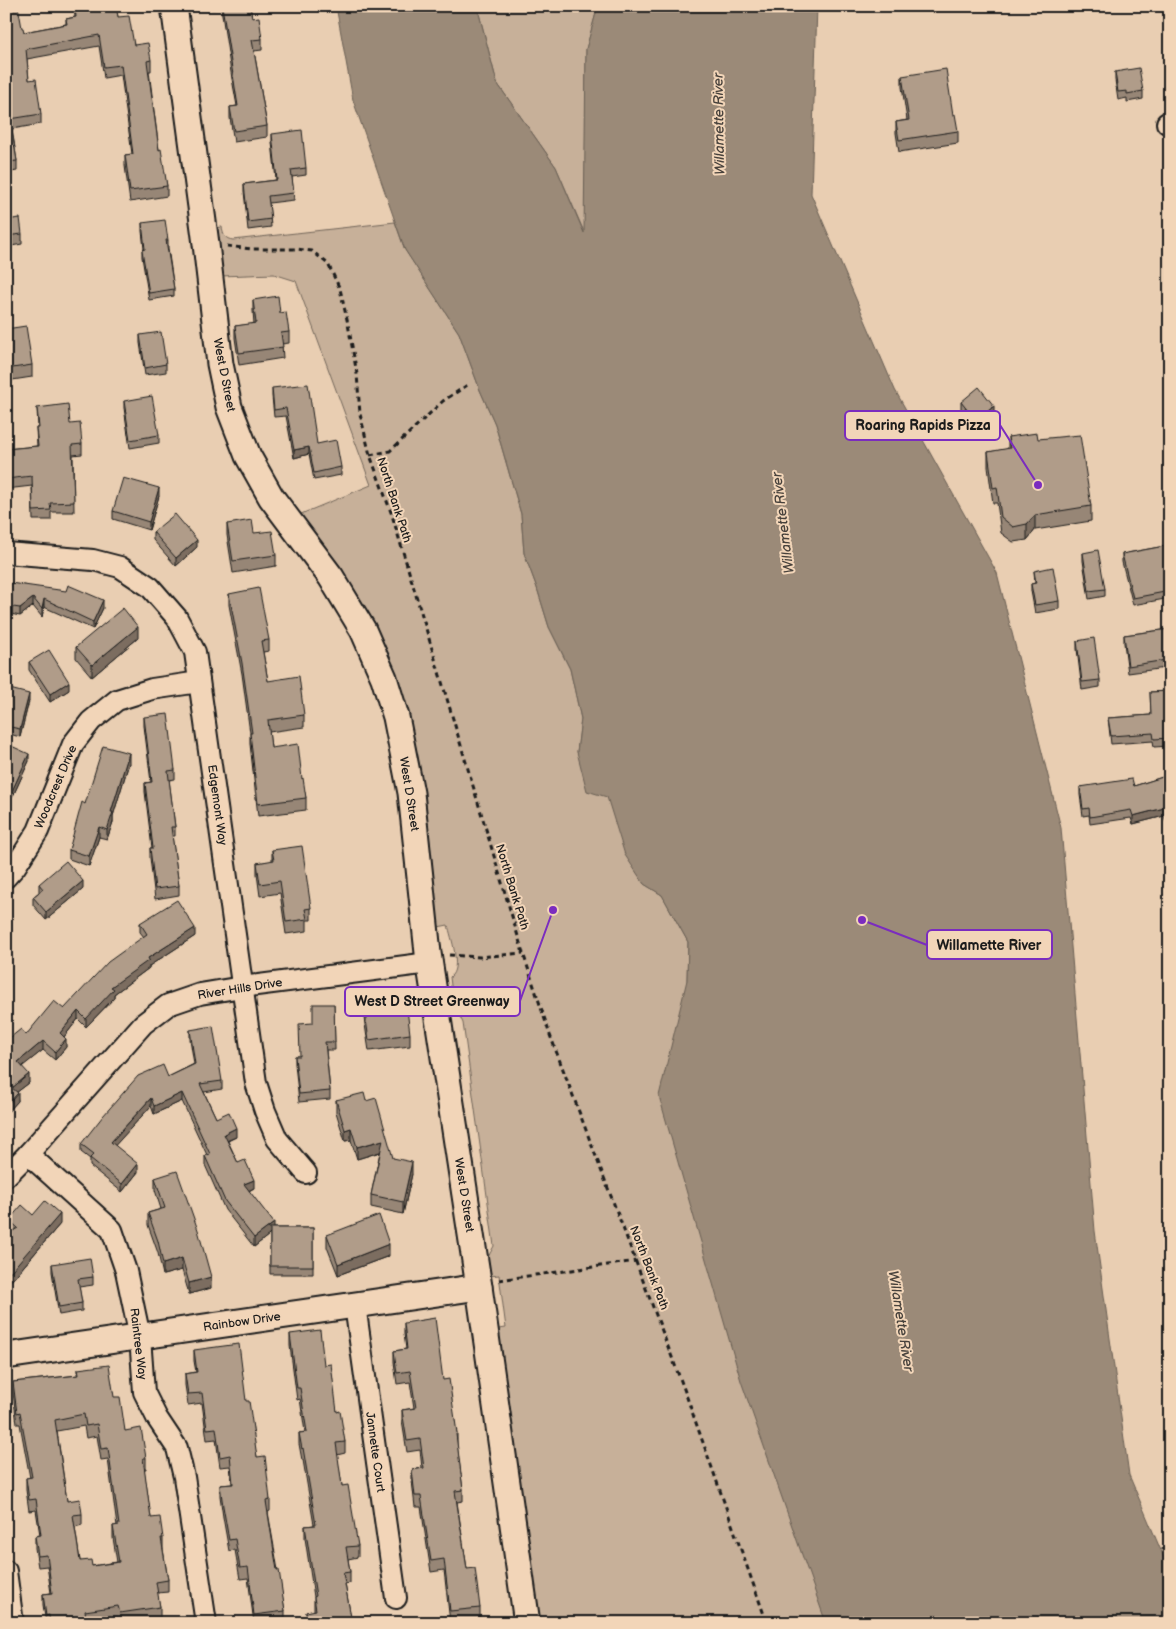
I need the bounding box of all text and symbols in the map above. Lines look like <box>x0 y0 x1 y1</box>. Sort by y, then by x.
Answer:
water label: Willamette River <box>710 72 728 175</box>
street label: West D Street <box>209 337 239 414</box>
callout: Roaring Rapids Pizza <box>845 411 1000 440</box>
text: Roaring Rapids Pizza <box>855 417 991 434</box>
street label: North Bank Path <box>373 455 415 545</box>
water label: Willamette River <box>768 470 798 575</box>
street label: Woodcrest Drive <box>32 743 80 831</box>
street label: West D Street <box>396 756 422 832</box>
street label: Edgemont Way <box>204 764 230 847</box>
street label: North Bank Path <box>492 842 532 932</box>
callout: Willamette River <box>927 930 1052 959</box>
text: Willamette River <box>937 937 1042 954</box>
street label: River Hills Drive <box>197 975 283 1003</box>
callout: West D Street Greenway <box>345 987 520 1016</box>
text: West D Street Greenway <box>354 993 510 1010</box>
street label: West D Street <box>451 1157 477 1233</box>
street label: North Bank Path <box>626 1224 672 1313</box>
water label: Willamette River <box>885 1269 918 1374</box>
street label: Raintree Way <box>126 1307 150 1381</box>
street label: Rainbow Drive <box>202 1309 282 1335</box>
street label: Jannette Court <box>362 1411 388 1493</box>

